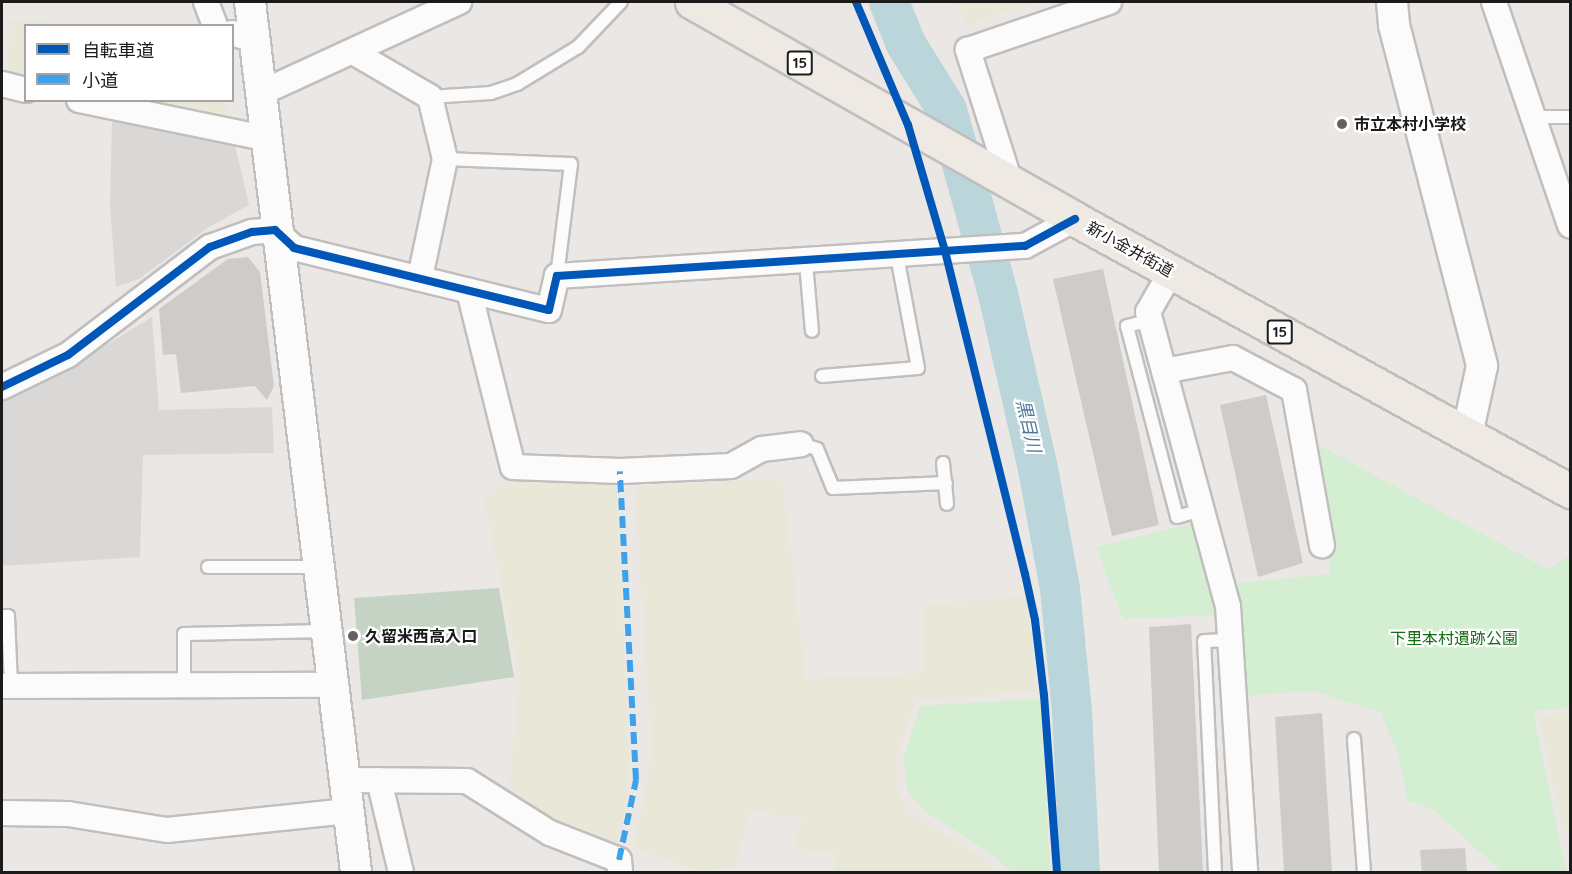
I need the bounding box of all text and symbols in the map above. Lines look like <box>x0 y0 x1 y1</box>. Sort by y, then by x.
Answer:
legend <box>24 24 234 102</box>
text: 自転車道 <box>82 39 154 62</box>
road number: 15 <box>786 51 814 75</box>
text: 小道 <box>82 69 118 92</box>
place label: 市立本村小学校 <box>1354 114 1466 134</box>
marker: 市立本村小学校 <box>1335 117 1349 131</box>
street label: 新小金井街道 <box>1083 217 1177 281</box>
road number: 15 <box>1266 320 1294 344</box>
water label: 黒目川 <box>1011 397 1045 455</box>
place label: 久留米西高入口 <box>365 626 477 646</box>
park label: 下里本村遺跡公園 <box>1390 628 1518 648</box>
marker: 久留米西高入口 <box>346 629 360 643</box>

